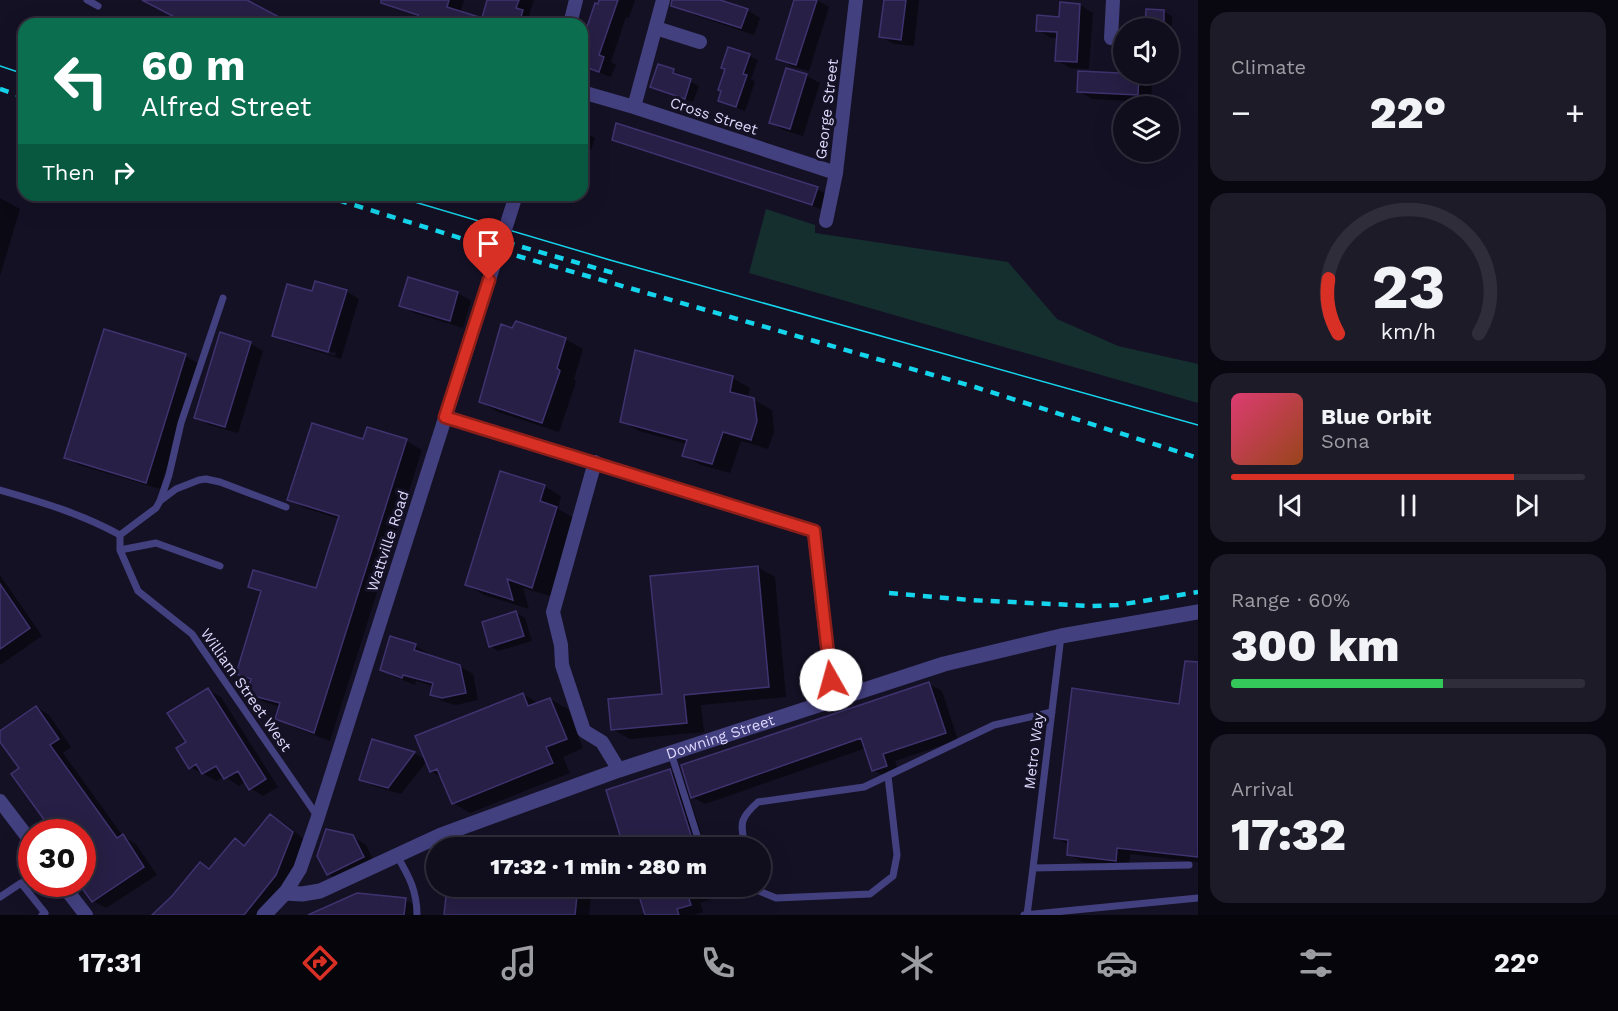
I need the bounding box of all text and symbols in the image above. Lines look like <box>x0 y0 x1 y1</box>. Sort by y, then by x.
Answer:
map controls <box>1113 18 1179 162</box>
button: sound <box>1113 18 1179 84</box>
text: 60 m <box>141 41 245 90</box>
icon: left <box>42 42 120 120</box>
text: Climate <box>1231 55 1306 79</box>
street label: George Street <box>812 57 842 160</box>
text: 22° <box>1370 86 1446 139</box>
text: Alfred Street <box>141 91 311 123</box>
street label: Cross Street <box>668 93 761 139</box>
text: − <box>1231 93 1251 132</box>
text: + <box>1565 93 1585 132</box>
button: layers <box>1113 96 1179 162</box>
icon: right <box>107 156 140 189</box>
text: Then <box>42 160 95 185</box>
pin <box>463 218 514 280</box>
icon: arrive <box>472 227 505 260</box>
text: 23 <box>1371 250 1445 323</box>
text: km/h <box>1380 319 1436 344</box>
text: Blue Orbit <box>1321 404 1431 429</box>
text: Sona <box>1321 429 1370 453</box>
street label: Wattville Road <box>363 488 413 594</box>
icon: previous <box>1274 489 1307 522</box>
icon: pause <box>1392 489 1425 522</box>
icon: next <box>1510 489 1543 522</box>
text: Range · 60% <box>1231 588 1350 612</box>
text: 300 km <box>1231 619 1399 672</box>
street label: William Street West <box>197 625 296 756</box>
position arrow <box>799 648 863 712</box>
street label: Downing Street <box>664 711 777 763</box>
street label: Metro Way <box>1020 712 1048 790</box>
text: Arrival <box>1231 777 1293 801</box>
text: 17:32 <box>1231 808 1346 861</box>
speed limit sign: 30 <box>18 819 96 897</box>
text: 17:32 · 1 min · 280 m <box>490 854 707 879</box>
icon: directions <box>299 942 341 984</box>
icon: music <box>498 942 540 984</box>
icon: phone <box>697 942 739 984</box>
icon: climate <box>896 942 938 984</box>
icon: car <box>1096 942 1138 984</box>
icon: filters <box>1295 942 1337 984</box>
text: 17:31 <box>79 947 142 979</box>
text: 22° <box>1494 947 1539 979</box>

